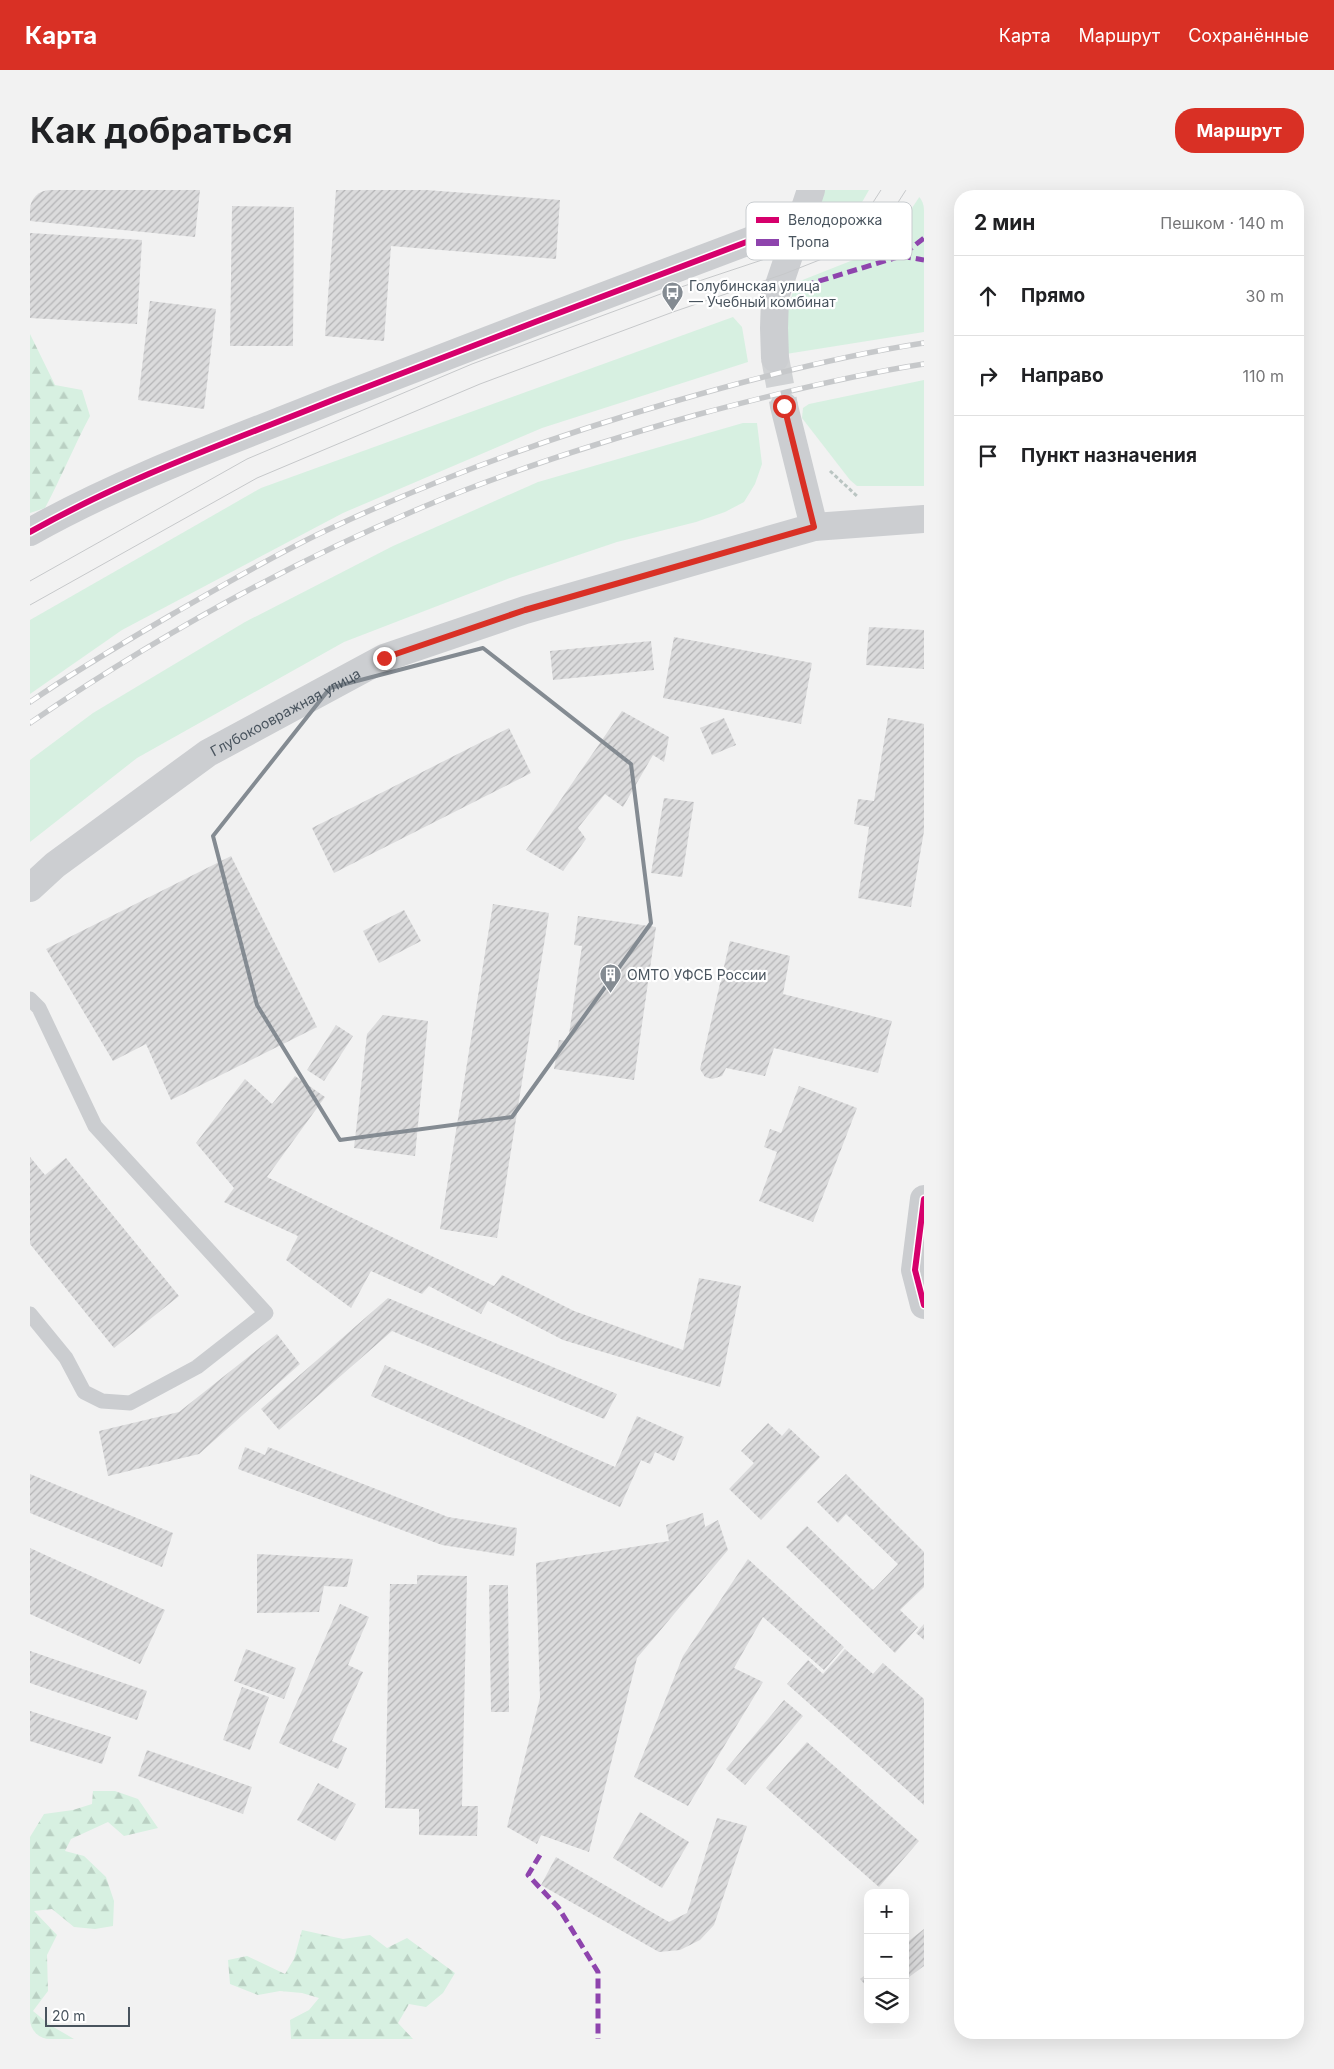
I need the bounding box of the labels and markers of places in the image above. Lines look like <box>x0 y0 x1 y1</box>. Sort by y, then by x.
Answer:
place label: Голубинская улица — Учебный комбинат <box>689 277 836 310</box>
bus stop icon: Голубинская улица — Учебный комбинат <box>661 281 685 312</box>
building icon: ОМТО УФСБ России <box>599 962 623 993</box>
place label: ОМТО УФСБ России <box>627 966 767 983</box>

